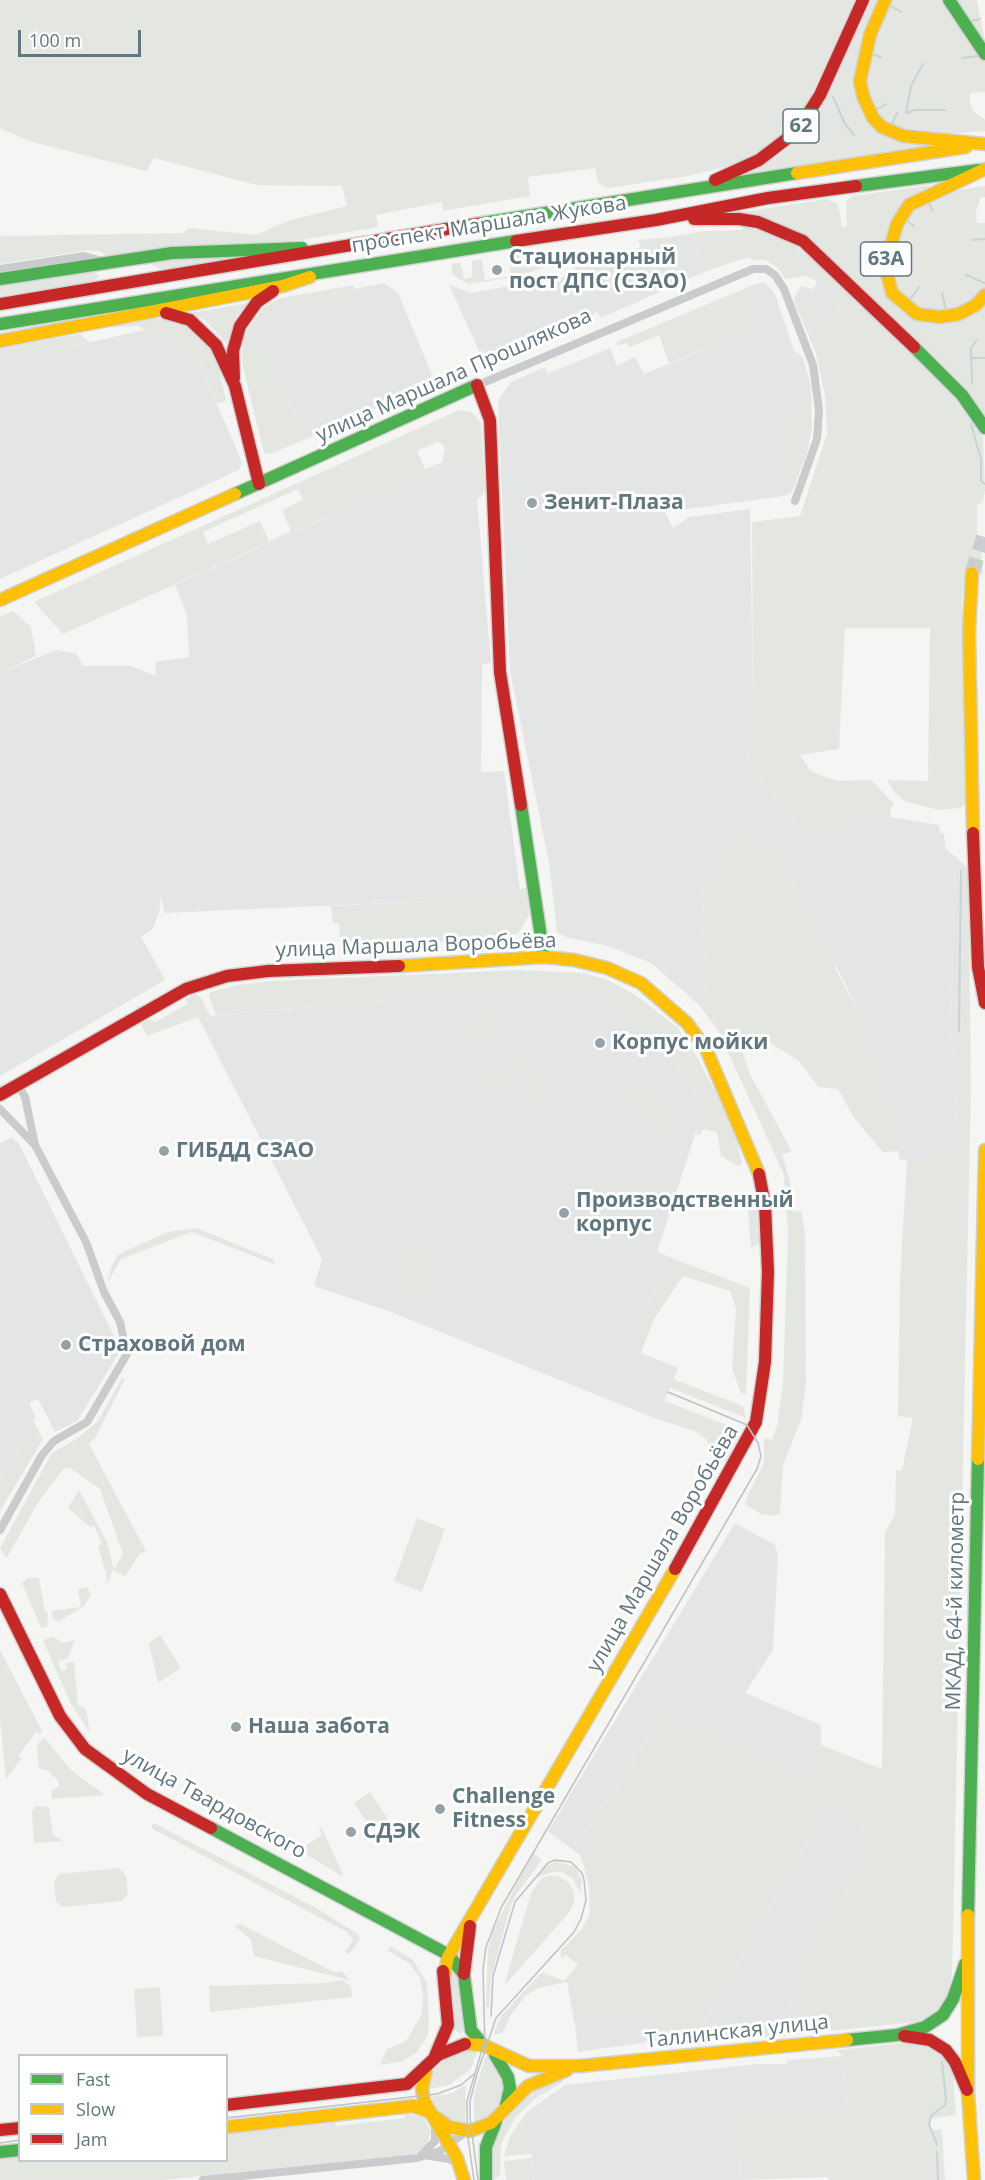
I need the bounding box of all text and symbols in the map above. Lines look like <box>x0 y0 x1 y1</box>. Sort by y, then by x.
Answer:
scale bar <box>21 18 144 56</box>
text: 100 m <box>29 28 81 52</box>
road number: 62 <box>783 109 819 143</box>
street label: проспект Маршала Жукова <box>350 191 628 259</box>
road number: 63A <box>860 242 912 276</box>
place label: Стационарный пост ДПС (СЗАО) <box>509 245 687 295</box>
marker: Стационарный пост ДПС (СЗАО) <box>490 263 504 277</box>
street label: улица Маршала Прошлякова <box>312 304 596 448</box>
place label: Зенит-Плаза <box>544 490 684 516</box>
marker: Зенит-Плаза <box>525 496 539 510</box>
street label: улица Маршала Воробьёва <box>275 929 557 963</box>
place label: Корпус мойки <box>612 1030 768 1056</box>
marker: Корпус мойки <box>593 1036 607 1050</box>
place label: ГИБДД СЗАО <box>176 1138 314 1164</box>
marker: ГИБДД СЗАО <box>157 1144 171 1158</box>
place label: Производственный корпус <box>576 1188 794 1238</box>
marker: Производственный корпус <box>557 1206 571 1220</box>
place label: Страховой дом <box>78 1332 246 1358</box>
marker: Страховой дом <box>59 1338 73 1352</box>
street label: улица Маршала Воробьёва <box>582 1421 744 1677</box>
street label: МКАД, 64-й километр <box>941 1492 971 1710</box>
place label: Наша забота <box>248 1714 390 1740</box>
marker: Наша забота <box>229 1720 243 1734</box>
street label: улица Твардовского <box>118 1743 310 1865</box>
place label: Challenge Fitness <box>452 1784 555 1834</box>
marker: Challenge Fitness <box>433 1802 447 1816</box>
place label: СДЭК <box>363 1819 420 1845</box>
marker: СДЭК <box>344 1825 358 1839</box>
street label: Таллинская улица <box>644 2010 830 2054</box>
legend <box>18 2054 228 2162</box>
text: Fast <box>76 2067 110 2091</box>
text: Slow <box>76 2097 115 2121</box>
text: Jam <box>76 2127 108 2151</box>

